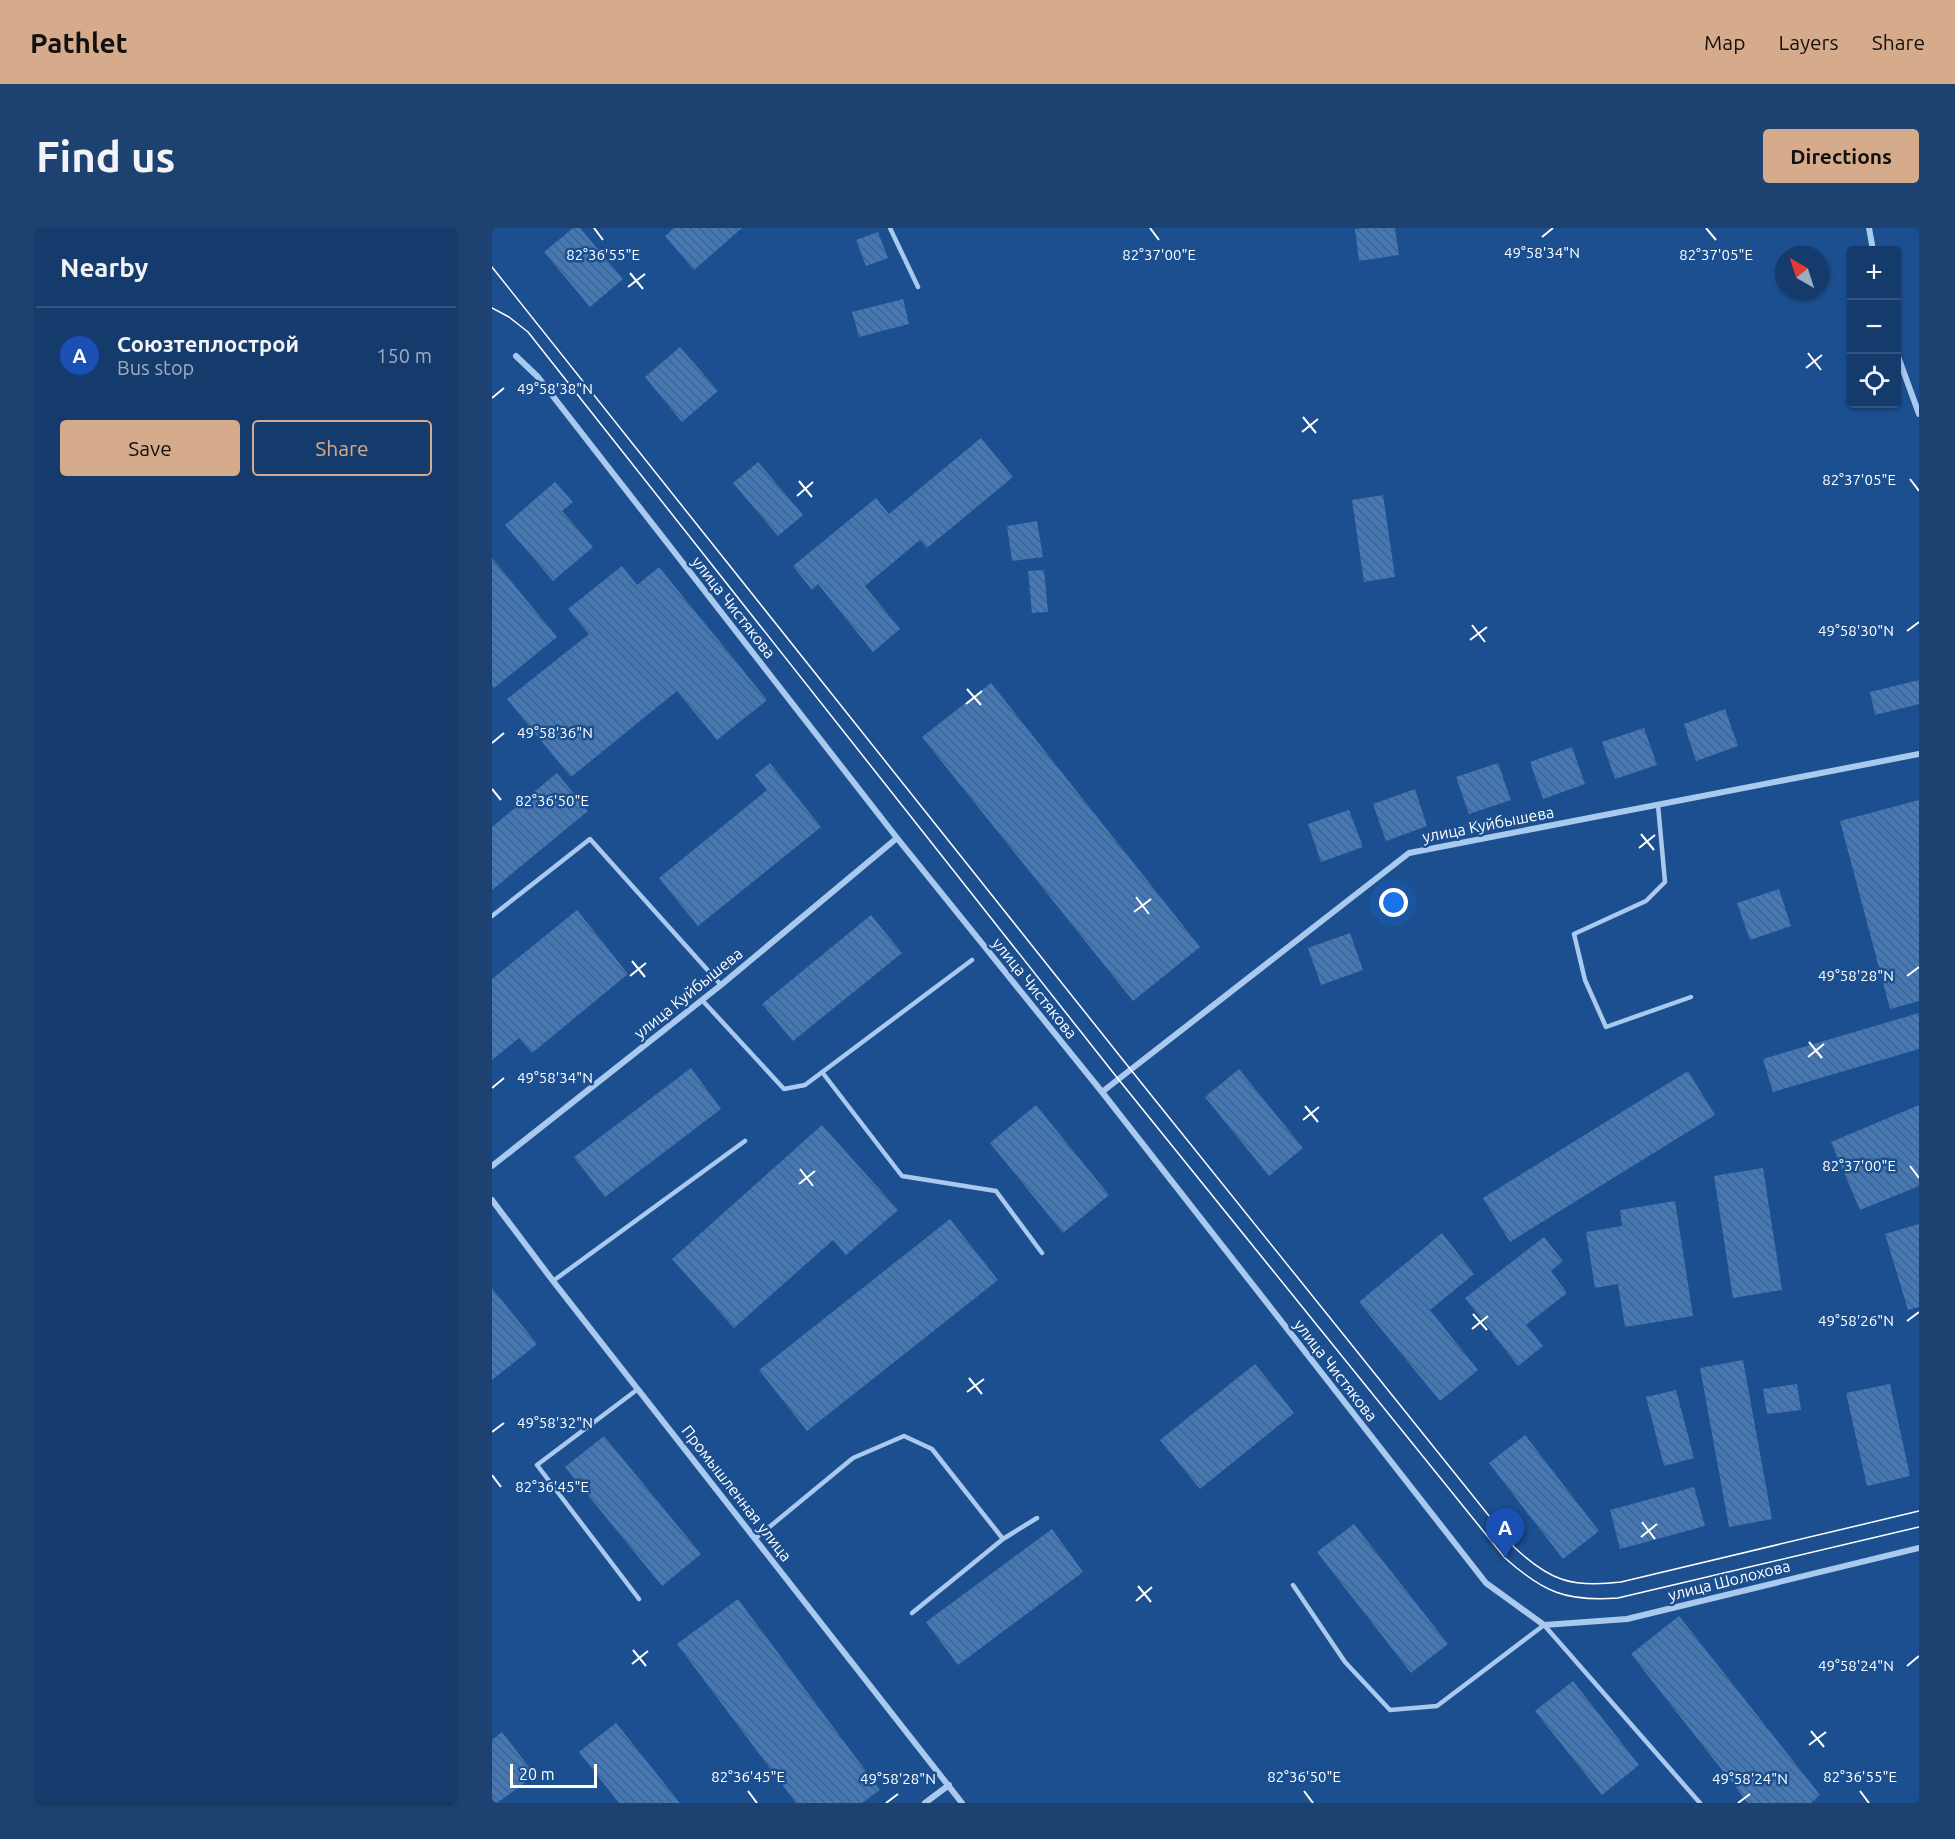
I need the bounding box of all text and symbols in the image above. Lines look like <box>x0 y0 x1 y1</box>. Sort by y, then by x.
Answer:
text: Pathlet <box>30 27 128 58</box>
text: Map <box>1704 30 1745 54</box>
text: Layers <box>1778 30 1839 54</box>
text: Share <box>1872 30 1925 54</box>
button: Directions <box>1763 129 1919 183</box>
text: Find us <box>36 133 175 180</box>
text: 49°58'34"N <box>1504 244 1580 261</box>
text: 82°36'55"E <box>566 246 640 263</box>
text: 82°37'00"E <box>1122 246 1196 263</box>
text: 82°37'05"E <box>1679 246 1753 263</box>
north arrow <box>1775 246 1829 300</box>
map controls <box>1847 246 1901 408</box>
button: + <box>1847 246 1901 300</box>
text: Nearby <box>60 253 148 282</box>
button: − <box>1847 300 1901 354</box>
text: Союзтеплострой <box>117 331 299 356</box>
text: A <box>72 344 87 367</box>
text: 150 m <box>376 344 432 367</box>
button: locate <box>1847 354 1901 408</box>
text: Bus stop <box>117 356 194 379</box>
text: 49°58'38"N <box>517 380 593 397</box>
button: Save <box>60 420 240 476</box>
button: Share <box>252 420 432 476</box>
text: 82°37'05"E <box>1822 471 1896 488</box>
street label: улица Чистякова <box>689 552 779 662</box>
text: 49°58'30"N <box>1818 622 1894 639</box>
text: 49°58'36"N <box>517 724 593 741</box>
text: 82°36'50"E <box>515 792 589 809</box>
street label: улица Куйбышева <box>1421 802 1555 846</box>
your location <box>1379 888 1408 917</box>
street label: улица Чистякова <box>989 934 1081 1042</box>
street label: улица Куйбышева <box>630 944 746 1042</box>
text: 49°58'28"N <box>1818 967 1894 984</box>
text: 49°58'34"N <box>517 1069 593 1086</box>
text: 82°37'00"E <box>1822 1157 1896 1174</box>
text: 49°58'26"N <box>1818 1312 1894 1329</box>
street label: улица Чистякова <box>1291 1315 1381 1425</box>
text: 49°58'32"N <box>517 1414 593 1431</box>
street label: Промышленная улица <box>678 1421 796 1565</box>
text: 82°36'45"E <box>515 1478 589 1495</box>
pin: A <box>1486 1508 1524 1558</box>
street label: улица Шолохова <box>1666 1556 1792 1604</box>
text: 49°58'24"N <box>1818 1657 1894 1674</box>
scale bar <box>510 1761 597 1788</box>
text: 20 m <box>519 1765 555 1783</box>
text: 82°36'45"E <box>711 1768 785 1785</box>
text: 82°36'50"E <box>1267 1768 1341 1785</box>
text: 82°36'55"E <box>1823 1768 1897 1785</box>
text: 49°58'28"N <box>860 1770 936 1787</box>
text: 49°58'24"N <box>1712 1770 1788 1787</box>

